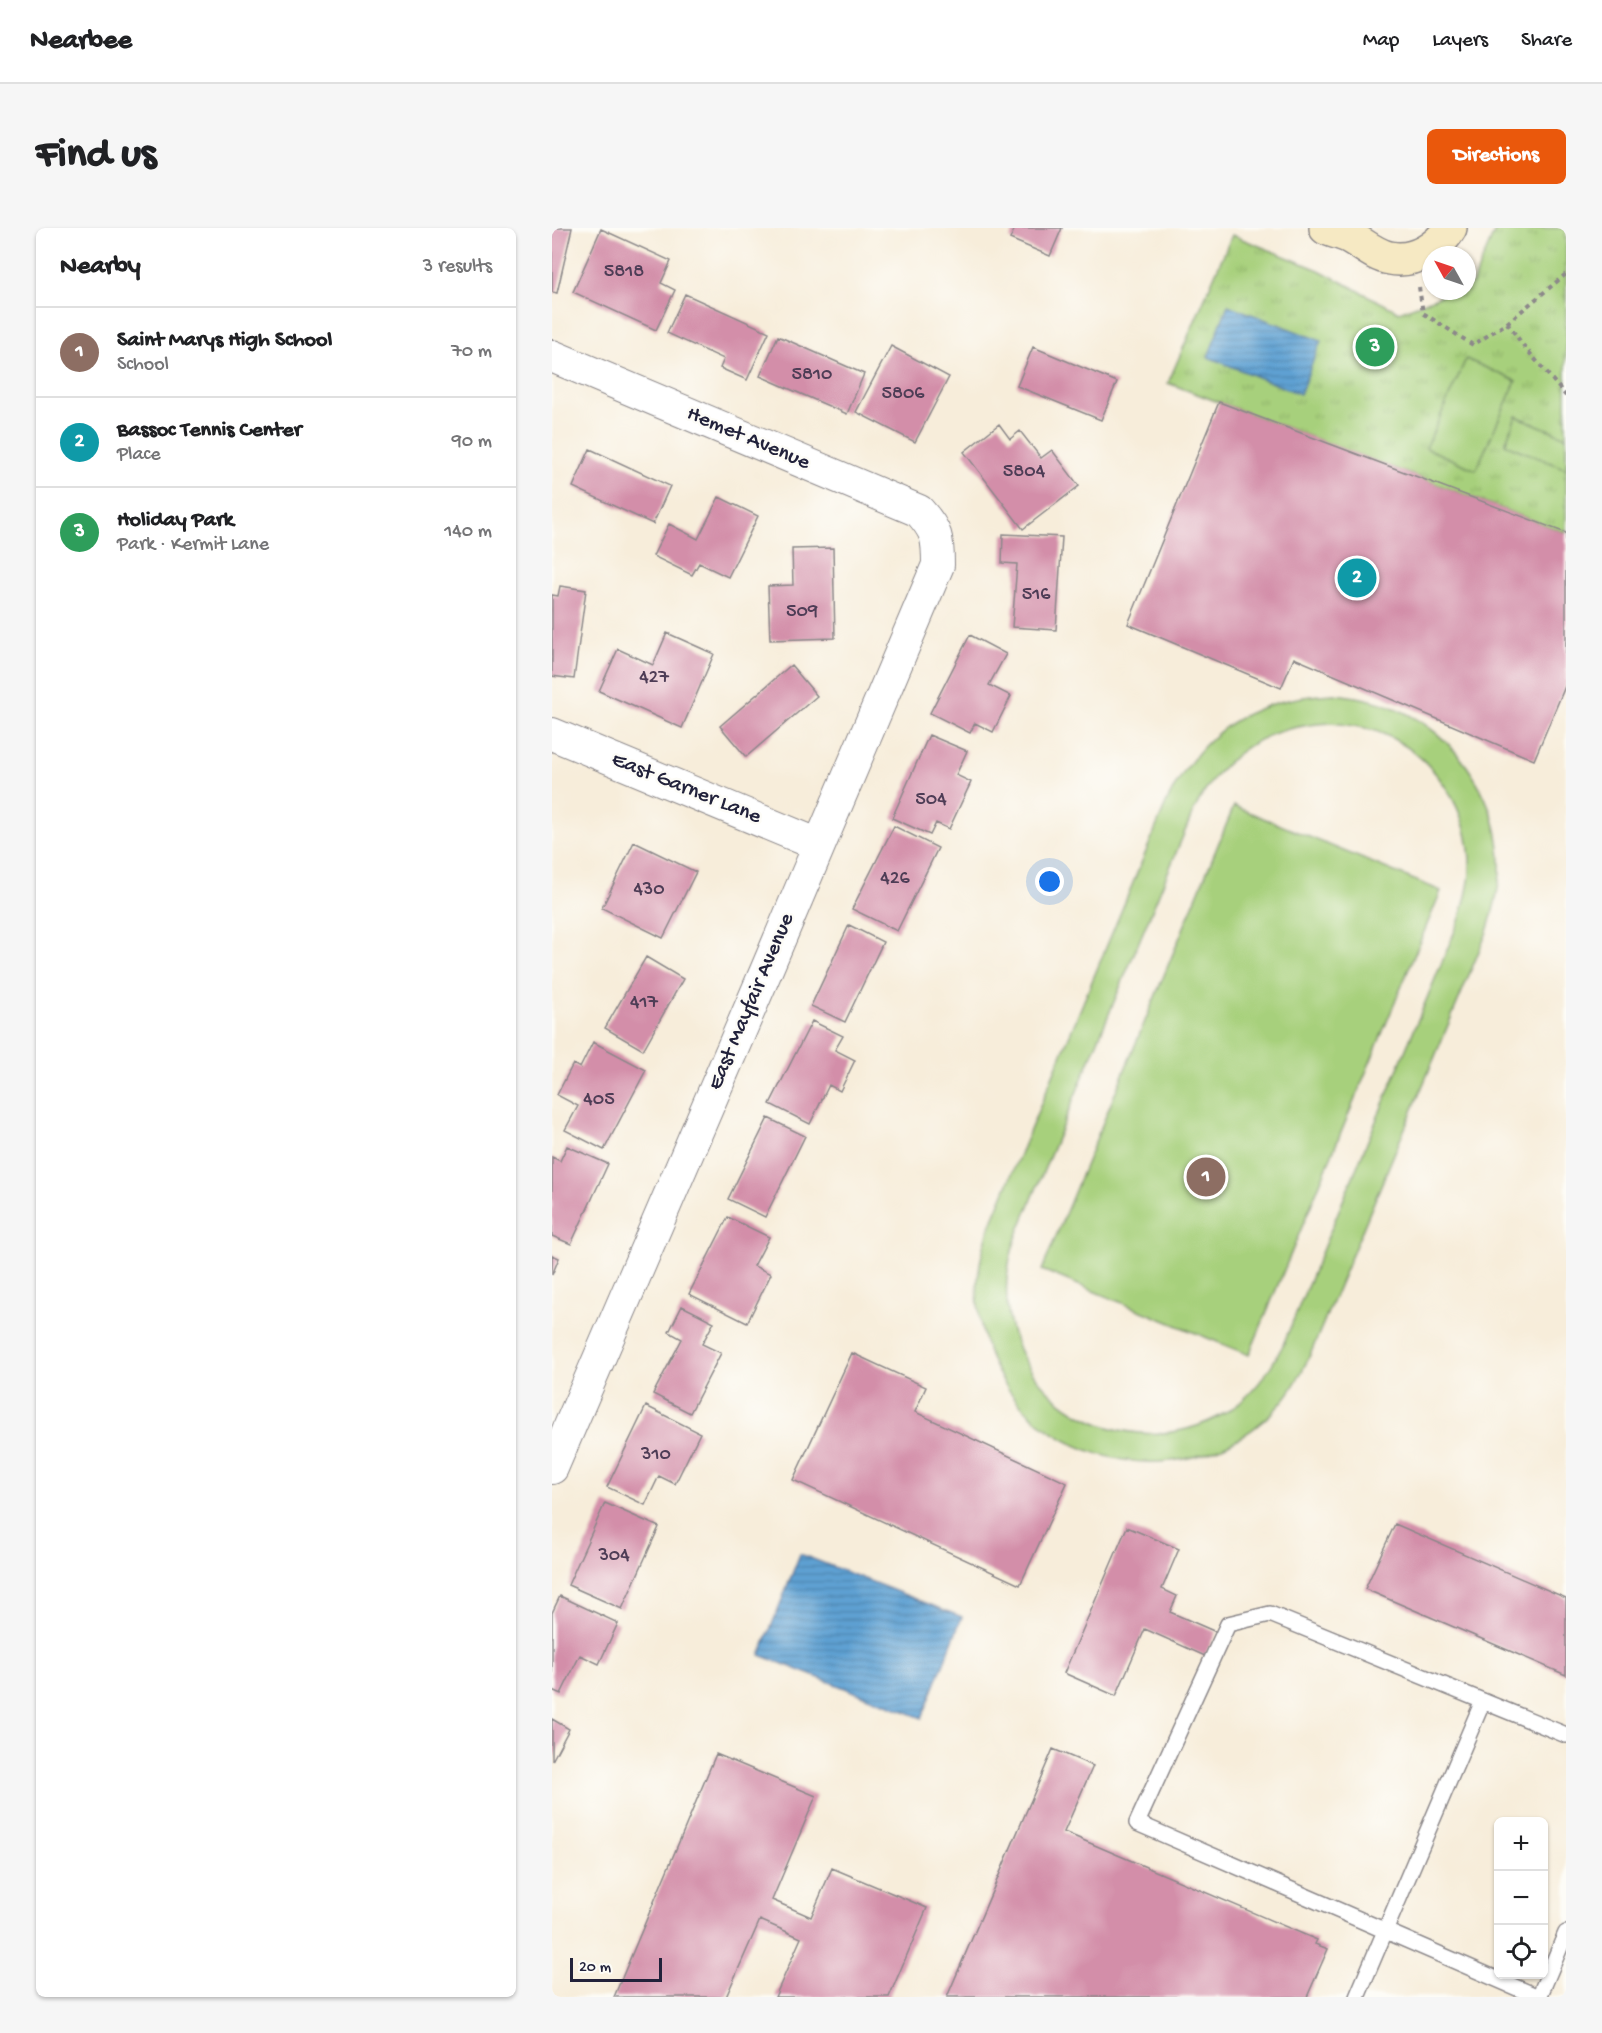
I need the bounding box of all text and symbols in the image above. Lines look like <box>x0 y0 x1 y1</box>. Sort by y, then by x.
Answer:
text: Nearbee <box>30 25 132 58</box>
text: Map <box>1363 29 1399 54</box>
text: Layers <box>1432 29 1488 54</box>
text: Share <box>1521 29 1572 54</box>
button: Directions <box>1427 129 1566 184</box>
text: Find us <box>36 132 156 181</box>
north arrow <box>1422 246 1476 300</box>
text: Nearby <box>60 252 141 283</box>
text: 3 results <box>423 256 492 279</box>
house number: 5818 <box>604 261 644 284</box>
pin: 3 <box>1356 324 1394 370</box>
text: Saint Marys High School <box>117 328 332 354</box>
text: 1 <box>75 341 84 364</box>
text: 70 m <box>451 341 492 364</box>
text: School <box>117 354 169 377</box>
house number: 5810 <box>792 364 832 387</box>
house number: 5806 <box>882 383 925 406</box>
street label: Hemet Avenue <box>683 401 814 477</box>
text: Bassoc Tennis Center <box>117 418 301 444</box>
text: 2 <box>75 431 84 454</box>
text: 90 m <box>452 431 492 454</box>
text: Place <box>117 444 161 467</box>
house number: 5804 <box>1003 461 1046 484</box>
text: Holiday Park <box>117 508 234 534</box>
text: 3 <box>74 521 85 544</box>
text: 140 m <box>444 521 492 544</box>
text: Park · Kermit Lane <box>117 534 269 557</box>
pin: 2 <box>1338 556 1376 600</box>
house number: 516 <box>1022 584 1051 607</box>
house number: 509 <box>786 601 818 624</box>
house number: 427 <box>639 667 669 690</box>
street label: East Garner Lane <box>607 747 765 831</box>
house number: 504 <box>915 789 947 812</box>
your location <box>1035 867 1064 896</box>
house number: 426 <box>880 868 911 891</box>
house number: 430 <box>633 879 665 902</box>
street label: East Mayfair Avenue <box>703 909 801 1094</box>
house number: 417 <box>630 992 659 1015</box>
house number: 405 <box>583 1089 615 1112</box>
pin: 1 <box>1186 1154 1226 1200</box>
house number: 310 <box>640 1444 671 1467</box>
house number: 304 <box>597 1545 630 1568</box>
map controls <box>1494 1817 1548 1979</box>
button: + <box>1494 1817 1548 1871</box>
button: − <box>1494 1871 1548 1925</box>
button: locate <box>1494 1925 1548 1979</box>
scale bar <box>570 1955 662 1982</box>
text: 20 m <box>579 1959 611 1978</box>

